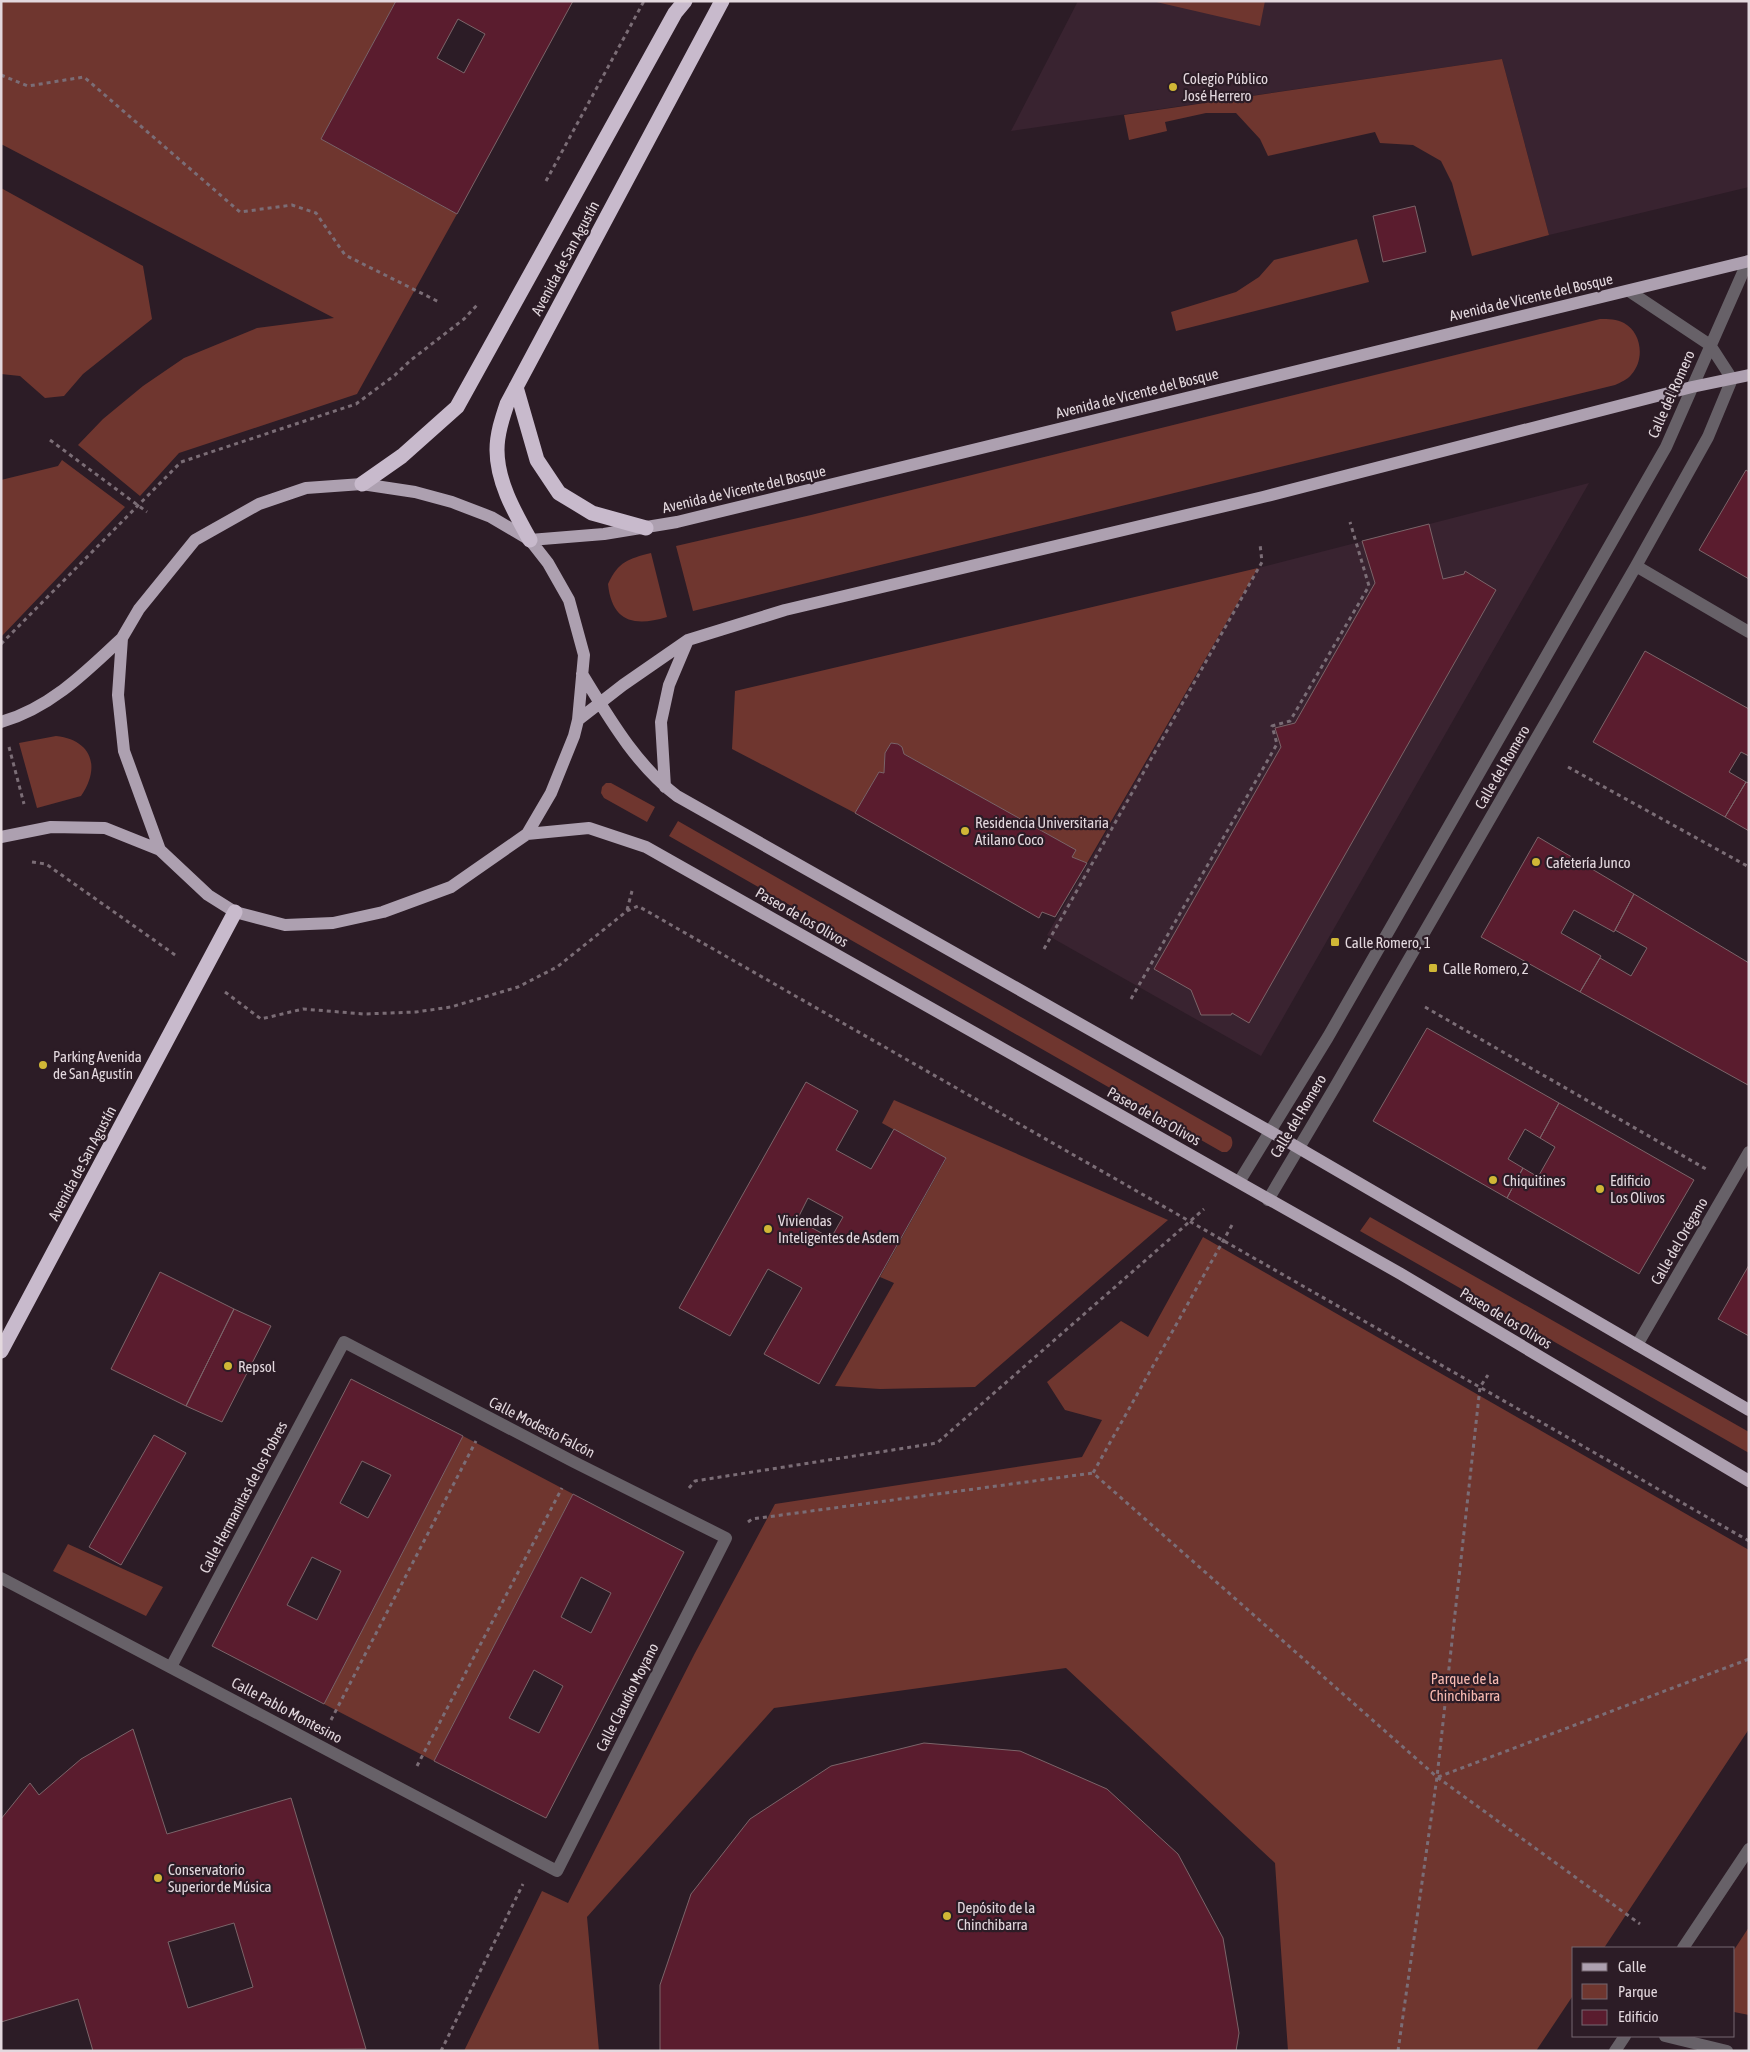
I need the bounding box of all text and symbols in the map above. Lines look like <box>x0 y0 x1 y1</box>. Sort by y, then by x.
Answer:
place label: Colegio Público José Herrero <box>1183 70 1268 104</box>
marker: Colegio Público José Herrero <box>1167 81 1179 93</box>
street label: Avenida de San Agustín <box>528 198 602 318</box>
street label: Avenida de Vicente del Bosque <box>1448 270 1614 324</box>
street label: Calle del Romero <box>1644 348 1698 440</box>
street label: Avenida de Vicente del Bosque <box>1054 364 1220 421</box>
street label: Avenida de Vicente del Bosque <box>661 462 827 516</box>
street label: Calle del Romero <box>1471 722 1533 812</box>
place label: Residencia Universitaria Atilano Coco <box>975 814 1109 848</box>
marker: Residencia Universitaria Atilano Coco <box>959 825 971 837</box>
place label: Cafetería Junco <box>1546 854 1630 871</box>
marker: Cafetería Junco <box>1530 856 1542 868</box>
street label: Paseo de los Olivos <box>753 884 851 950</box>
place label: Calle Romero, 1 <box>1345 934 1431 951</box>
marker: Calle Romero, 1 <box>1329 936 1341 948</box>
place label: Calle Romero, 2 <box>1443 960 1529 977</box>
marker: Calle Romero, 2 <box>1427 962 1439 974</box>
place label: Parking Avenida de San Agustín <box>53 1048 142 1082</box>
marker: Parking Avenida de San Agustín <box>37 1059 49 1071</box>
street label: Calle del Romero <box>1267 1071 1329 1161</box>
street label: Paseo de los Olivos <box>1104 1083 1204 1149</box>
street label: Avenida de San Agustín <box>45 1103 119 1223</box>
place label: Chiquitines <box>1503 1172 1565 1189</box>
place label: Edificio Los Olivos <box>1610 1172 1665 1206</box>
marker: Chiquitines <box>1487 1174 1499 1186</box>
marker: Edificio Los Olivos <box>1594 1183 1606 1195</box>
street label: Calle del Orégano <box>1647 1194 1711 1288</box>
place label: Viviendas Inteligentes de Asdem <box>778 1212 899 1246</box>
marker: Viviendas Inteligentes de Asdem <box>762 1223 774 1235</box>
street label: Paseo de los Olivos <box>1457 1284 1555 1352</box>
place label: Repsol <box>238 1358 276 1375</box>
marker: Repsol <box>222 1360 234 1372</box>
street label: Calle Modesto Falcón <box>486 1393 598 1461</box>
street label: Calle Hermanitas de los Pobres <box>196 1418 290 1576</box>
street label: Calle Claudio Moyano <box>592 1640 662 1754</box>
park label: Parque de la Chinchibarra <box>1430 1670 1500 1704</box>
street label: Calle Pablo Montesino <box>229 1674 345 1746</box>
place label: Conservatorio Superior de Música <box>168 1861 271 1895</box>
marker: Conservatorio Superior de Música <box>152 1872 164 1884</box>
place label: Depósito de la Chinchibarra <box>957 1899 1035 1933</box>
marker: Depósito de la Chinchibarra <box>941 1910 953 1922</box>
legend <box>1572 1947 1735 2037</box>
text: Calle <box>1618 1958 1647 1975</box>
text: Parque <box>1618 1983 1658 2000</box>
text: Edificio <box>1618 2008 1659 2025</box>

